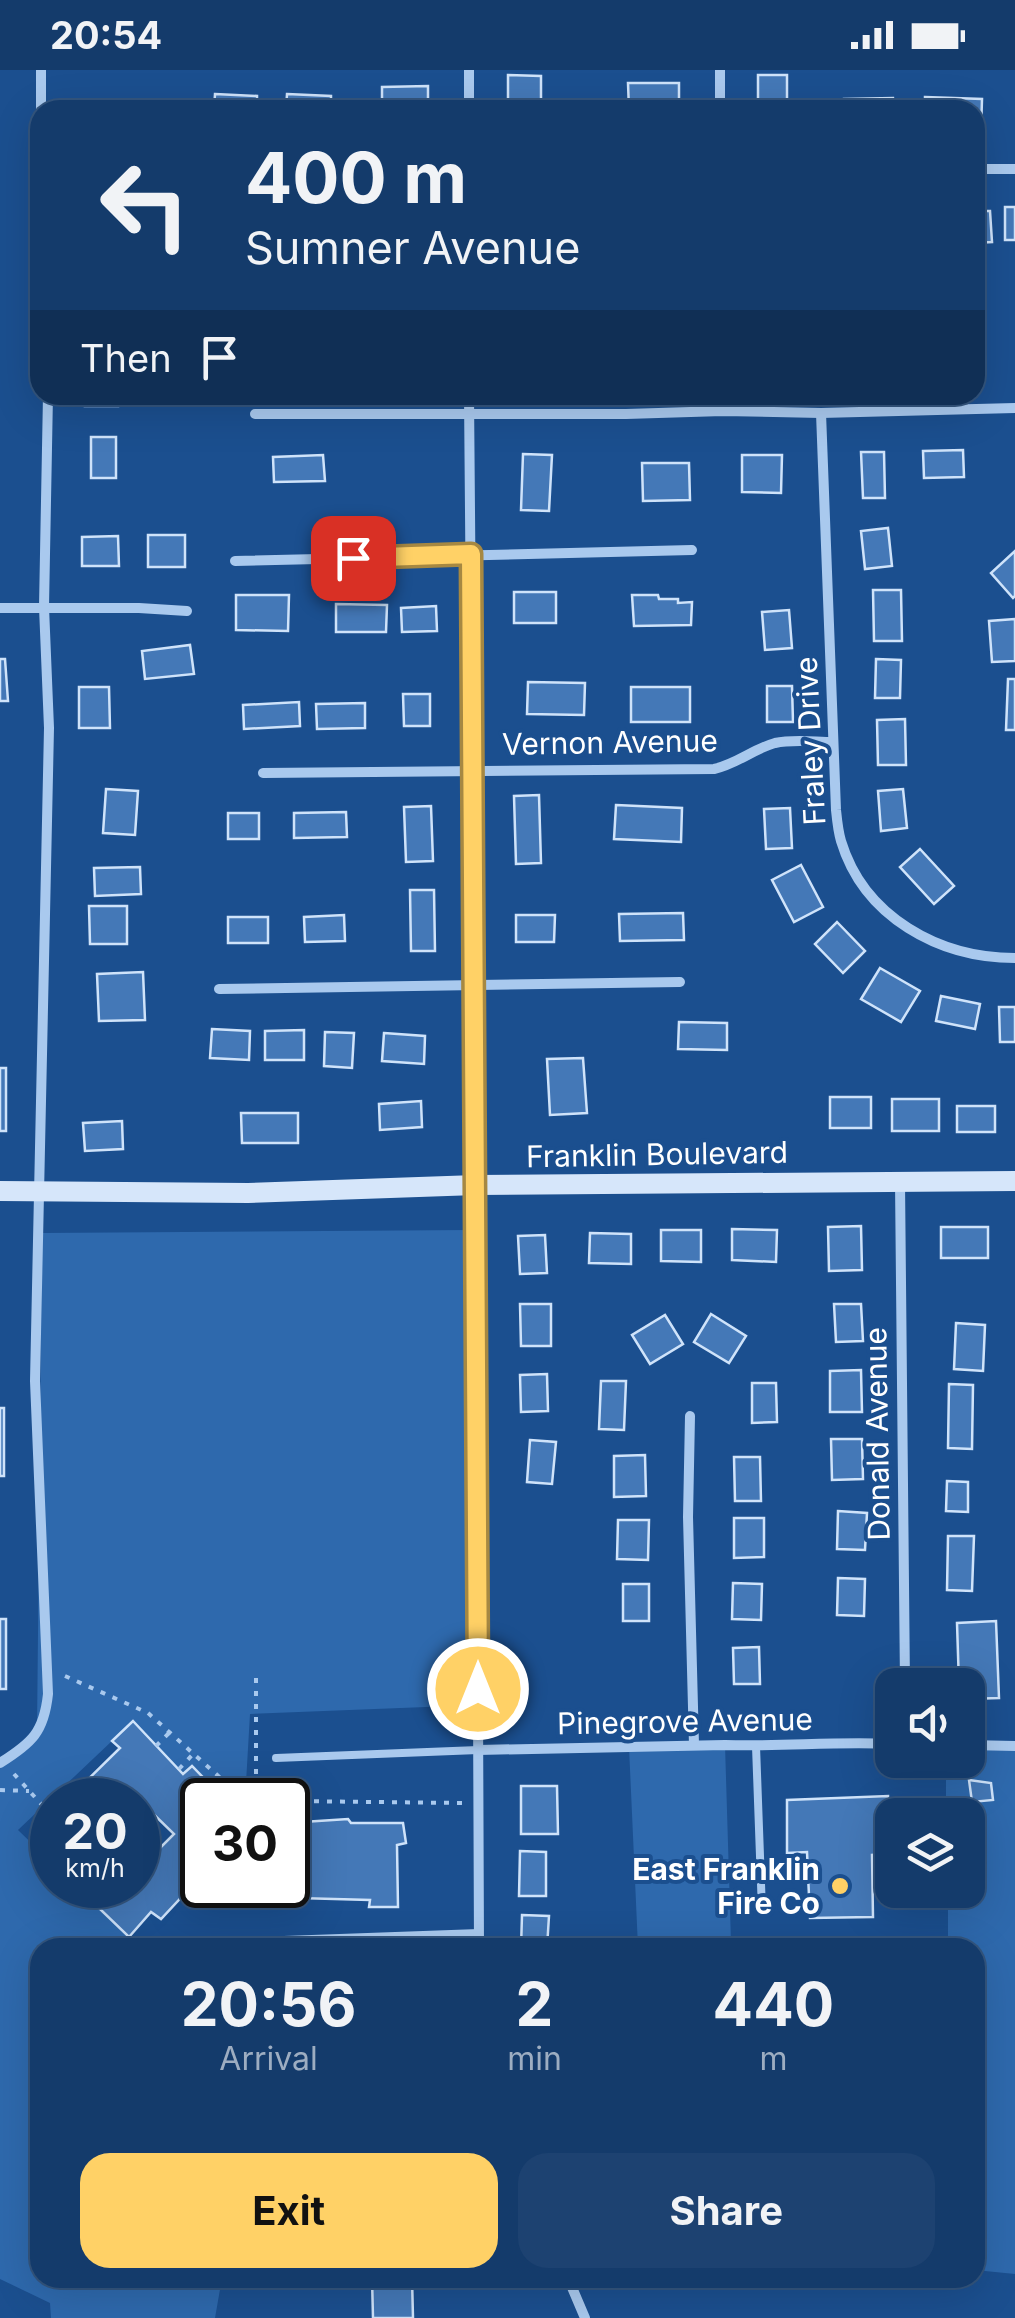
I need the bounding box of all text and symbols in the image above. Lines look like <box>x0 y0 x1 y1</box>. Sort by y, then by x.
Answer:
text: 20:54 <box>50 12 162 58</box>
text: 400 m <box>245 135 467 220</box>
icon: left <box>80 140 210 270</box>
text: Sumner Avenue <box>245 220 580 275</box>
icon: arrive <box>192 330 247 385</box>
text: Then <box>80 335 172 381</box>
pin <box>311 516 396 601</box>
icon: arrive <box>326 531 381 586</box>
street label: Fraley Drive <box>788 656 832 826</box>
street label: Vernon Avenue <box>502 722 718 762</box>
street label: Franklin Boulevard <box>526 1134 788 1174</box>
street label: Donald Avenue <box>857 1327 897 1541</box>
position arrow <box>426 1637 530 1741</box>
map controls <box>875 1668 985 1908</box>
button: sound <box>875 1668 985 1778</box>
street label: Pinegrove Avenue <box>557 1701 813 1741</box>
speed limit sign: 30 <box>180 1778 310 1908</box>
button: layers <box>875 1798 985 1908</box>
text: 20 <box>62 1801 128 1861</box>
place label: East Franklin Fire Co <box>632 1851 820 1921</box>
text: km/h <box>65 1853 125 1883</box>
marker: East Franklin Fire Co <box>829 1875 851 1897</box>
text: 20:56 <box>181 1968 356 2040</box>
text: 2 <box>516 1968 553 2040</box>
text: 440 <box>713 1968 834 2040</box>
text: Arrival <box>219 2039 318 2078</box>
text: min <box>507 2039 562 2078</box>
text: m <box>759 2039 787 2078</box>
button: Exit <box>80 2153 498 2268</box>
button: Share <box>518 2153 935 2268</box>

